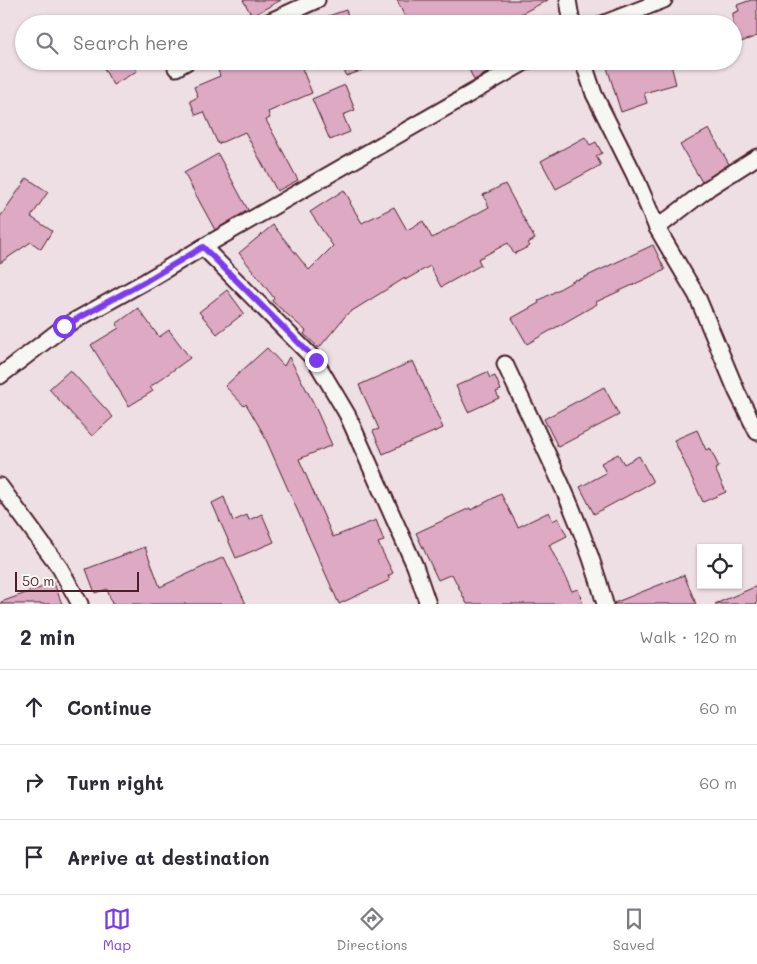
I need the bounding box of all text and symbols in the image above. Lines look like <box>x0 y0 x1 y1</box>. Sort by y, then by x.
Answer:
search box <box>15 15 742 70</box>
icon: search <box>33 29 61 57</box>
text: Search here <box>73 30 189 55</box>
route start <box>53 315 76 338</box>
route end <box>305 349 328 372</box>
map controls <box>697 544 742 589</box>
button: locate <box>697 544 742 589</box>
scale bar <box>15 569 139 592</box>
text: 50 m <box>22 571 54 590</box>
text: 2 min <box>20 623 75 650</box>
text: Walk · 120 m <box>639 626 737 647</box>
icon: ahead <box>20 693 48 721</box>
text: Continue <box>67 695 152 720</box>
text: 60 m <box>700 697 737 718</box>
icon: right <box>20 768 48 796</box>
text: Turn right <box>67 770 164 795</box>
text: 60 m <box>700 772 737 793</box>
icon: arrive <box>20 843 48 871</box>
text: Arrive at destination <box>67 845 270 870</box>
tab: Map <box>103 905 131 954</box>
tab: Directions <box>336 905 408 954</box>
tab: Saved <box>613 905 654 954</box>

